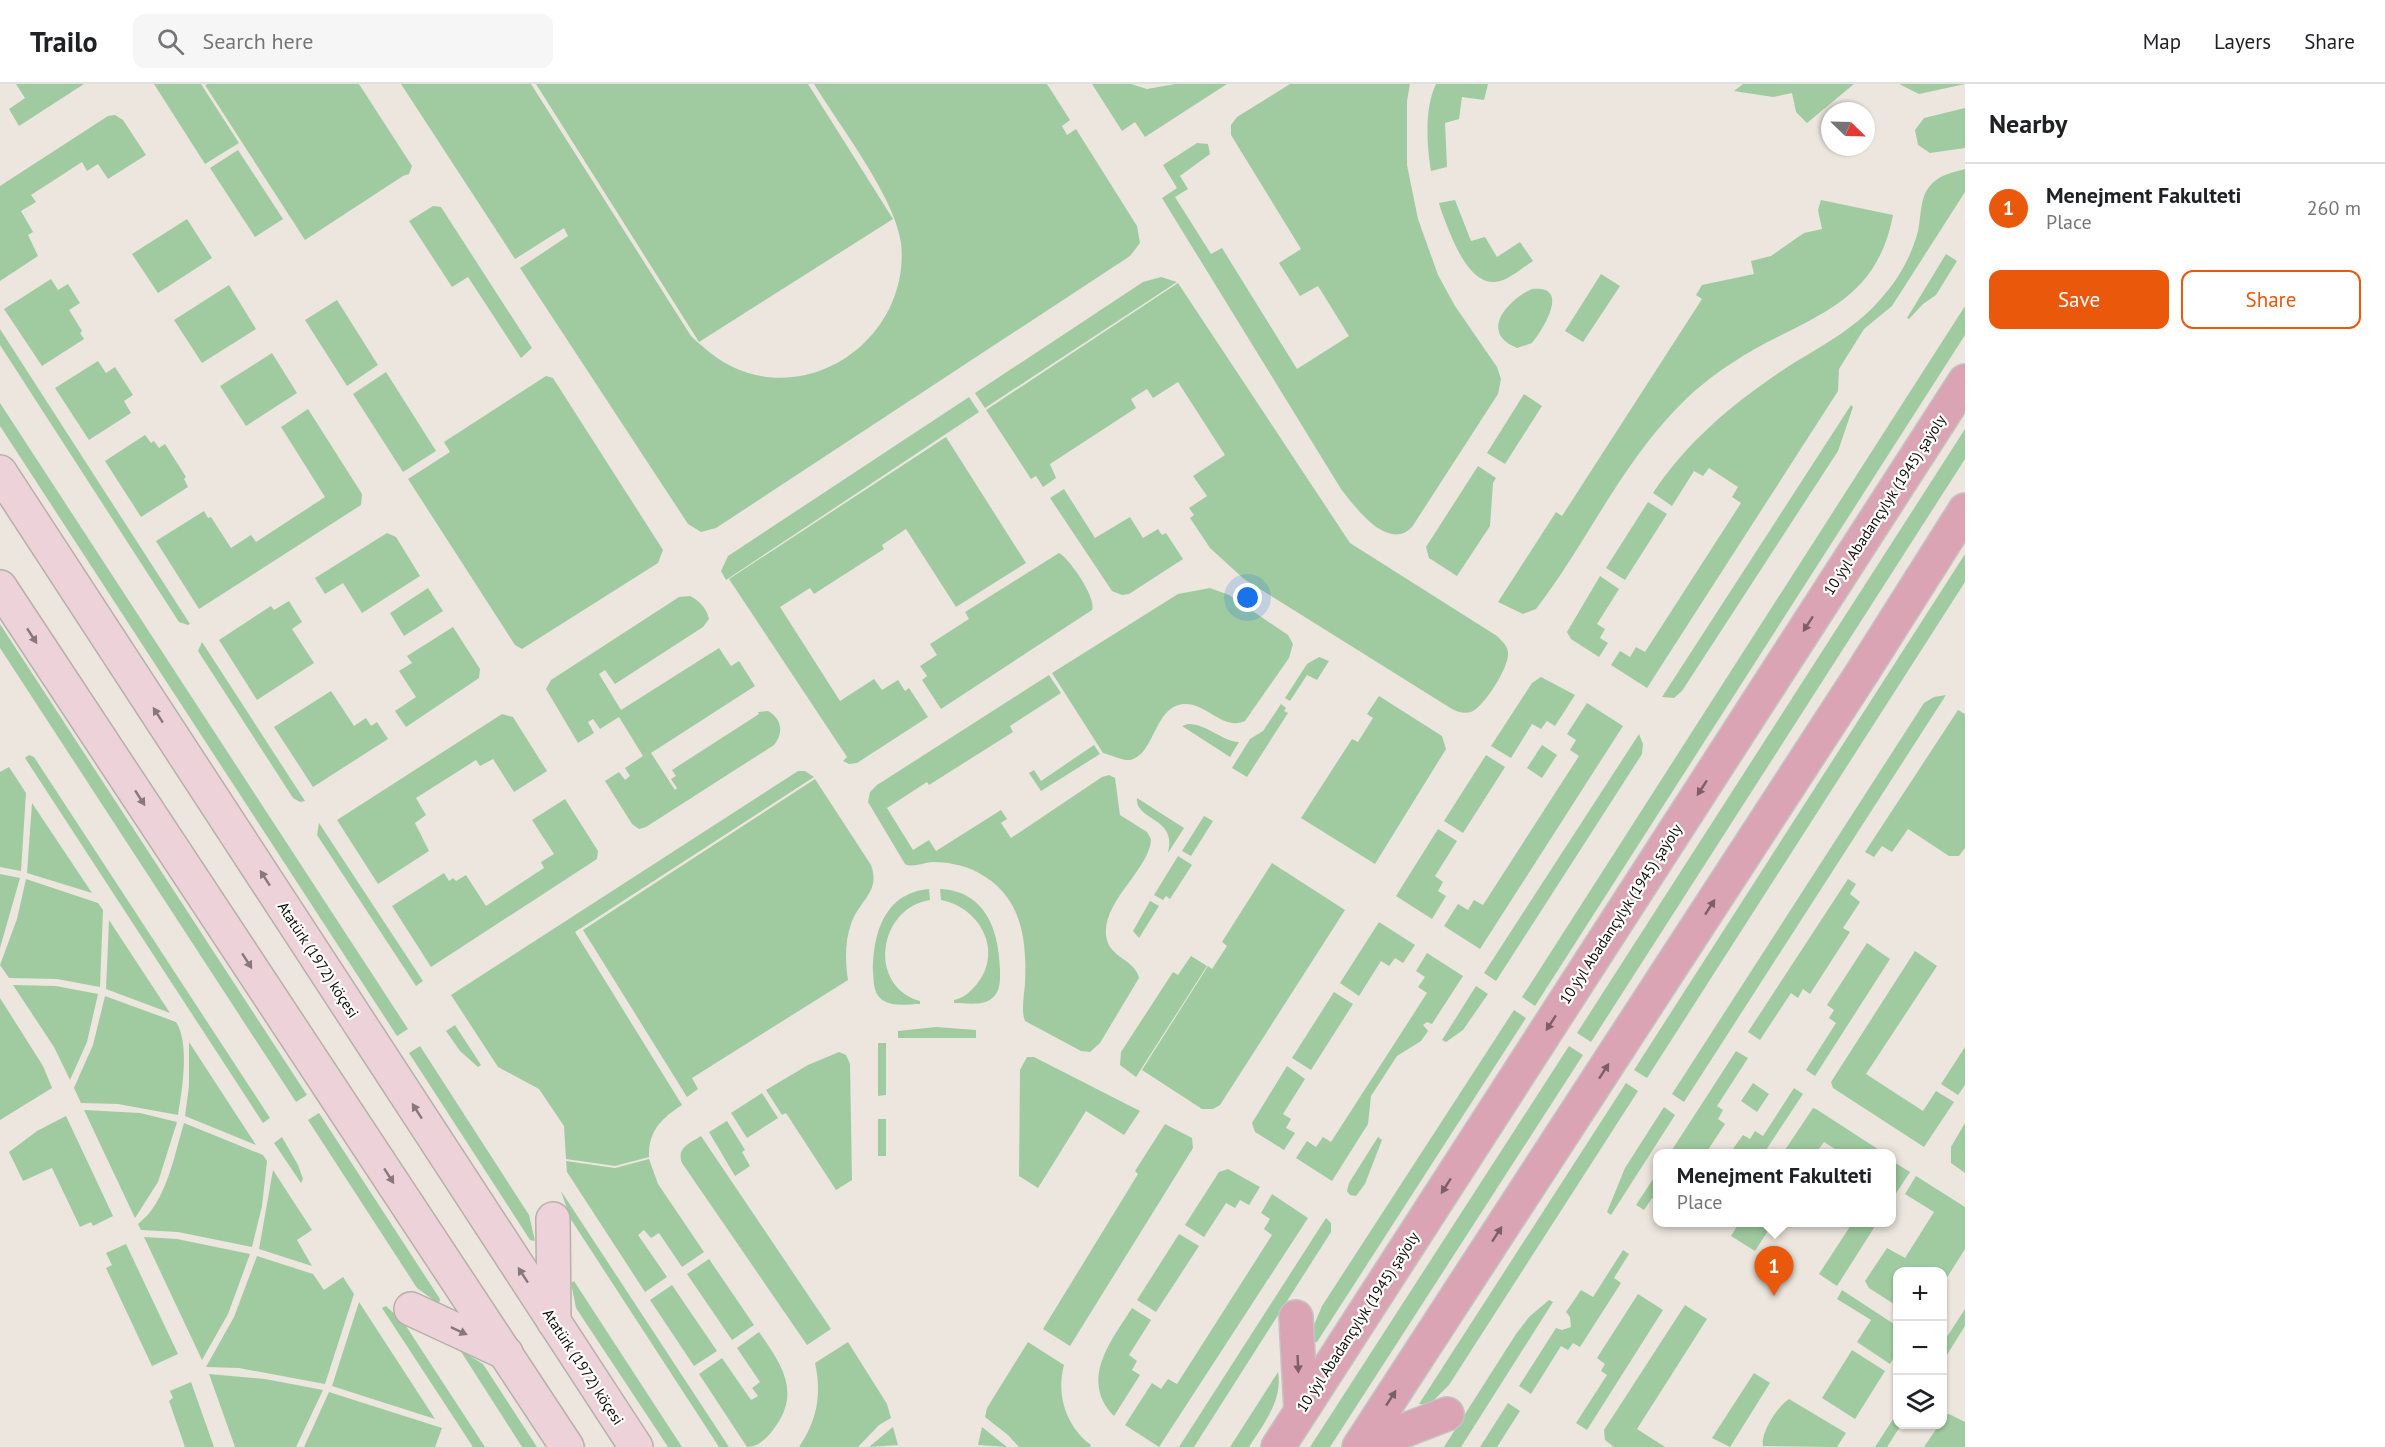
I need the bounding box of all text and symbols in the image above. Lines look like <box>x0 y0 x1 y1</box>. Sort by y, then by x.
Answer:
search box <box>133 14 553 68</box>
text: Trailo <box>30 23 97 60</box>
icon: search <box>154 25 187 58</box>
text: Search here <box>202 27 313 55</box>
text: Map <box>2143 28 2181 55</box>
text: Layers <box>2214 28 2271 55</box>
text: Share <box>2304 28 2355 55</box>
north arrow <box>1821 102 1875 156</box>
text: Nearby <box>1989 107 2067 140</box>
text: Menejment Fakulteti <box>2046 181 2242 209</box>
text: 1 <box>2003 195 2014 221</box>
text: 260 m <box>2307 195 2361 221</box>
text: Place <box>2046 209 2092 235</box>
button: Save <box>1989 270 2169 329</box>
button: Share <box>2181 270 2361 329</box>
street label: 10 ýyl Abadançylyk (1945) şaýoly <box>1819 411 1950 598</box>
your location <box>1233 583 1262 612</box>
one-way arrow <box>1803 616 1814 632</box>
one-way arrow <box>26 628 37 644</box>
one-way arrow <box>152 707 164 723</box>
one-way arrow <box>1697 780 1708 796</box>
one-way arrow <box>134 790 145 807</box>
street label: 10 ýyl Abadançylyk (1945) şaýoly <box>1555 820 1686 1007</box>
one-way arrow <box>259 870 270 886</box>
street label: Atatürk (1972) köçesi <box>274 898 363 1021</box>
one-way arrow <box>1704 900 1716 916</box>
one-way arrow <box>241 953 252 969</box>
one-way arrow <box>1545 1014 1557 1030</box>
one-way arrow <box>1598 1063 1609 1079</box>
one-way arrow <box>411 1104 423 1120</box>
popup <box>1653 1149 1896 1227</box>
text: Menejment Fakulteti <box>1677 1161 1872 1189</box>
one-way arrow <box>384 1168 395 1185</box>
one-way arrow <box>1440 1178 1451 1195</box>
text: Place <box>1677 1189 1722 1215</box>
one-way arrow <box>1492 1226 1503 1243</box>
street label: 10 ýyl Abadançylyk (1945) şaýoly <box>1292 1228 1423 1415</box>
pin: 1 <box>1754 1246 1794 1296</box>
one-way arrow <box>518 1267 529 1283</box>
map controls <box>1893 1267 1947 1429</box>
button: + <box>1893 1267 1947 1321</box>
street label: Atatürk (1972) köçesi <box>539 1305 628 1428</box>
button: − <box>1893 1321 1947 1375</box>
one-way arrow <box>450 1326 468 1336</box>
one-way arrow <box>1294 1355 1303 1374</box>
button: layers <box>1893 1375 1947 1429</box>
one-way arrow <box>1385 1390 1396 1406</box>

